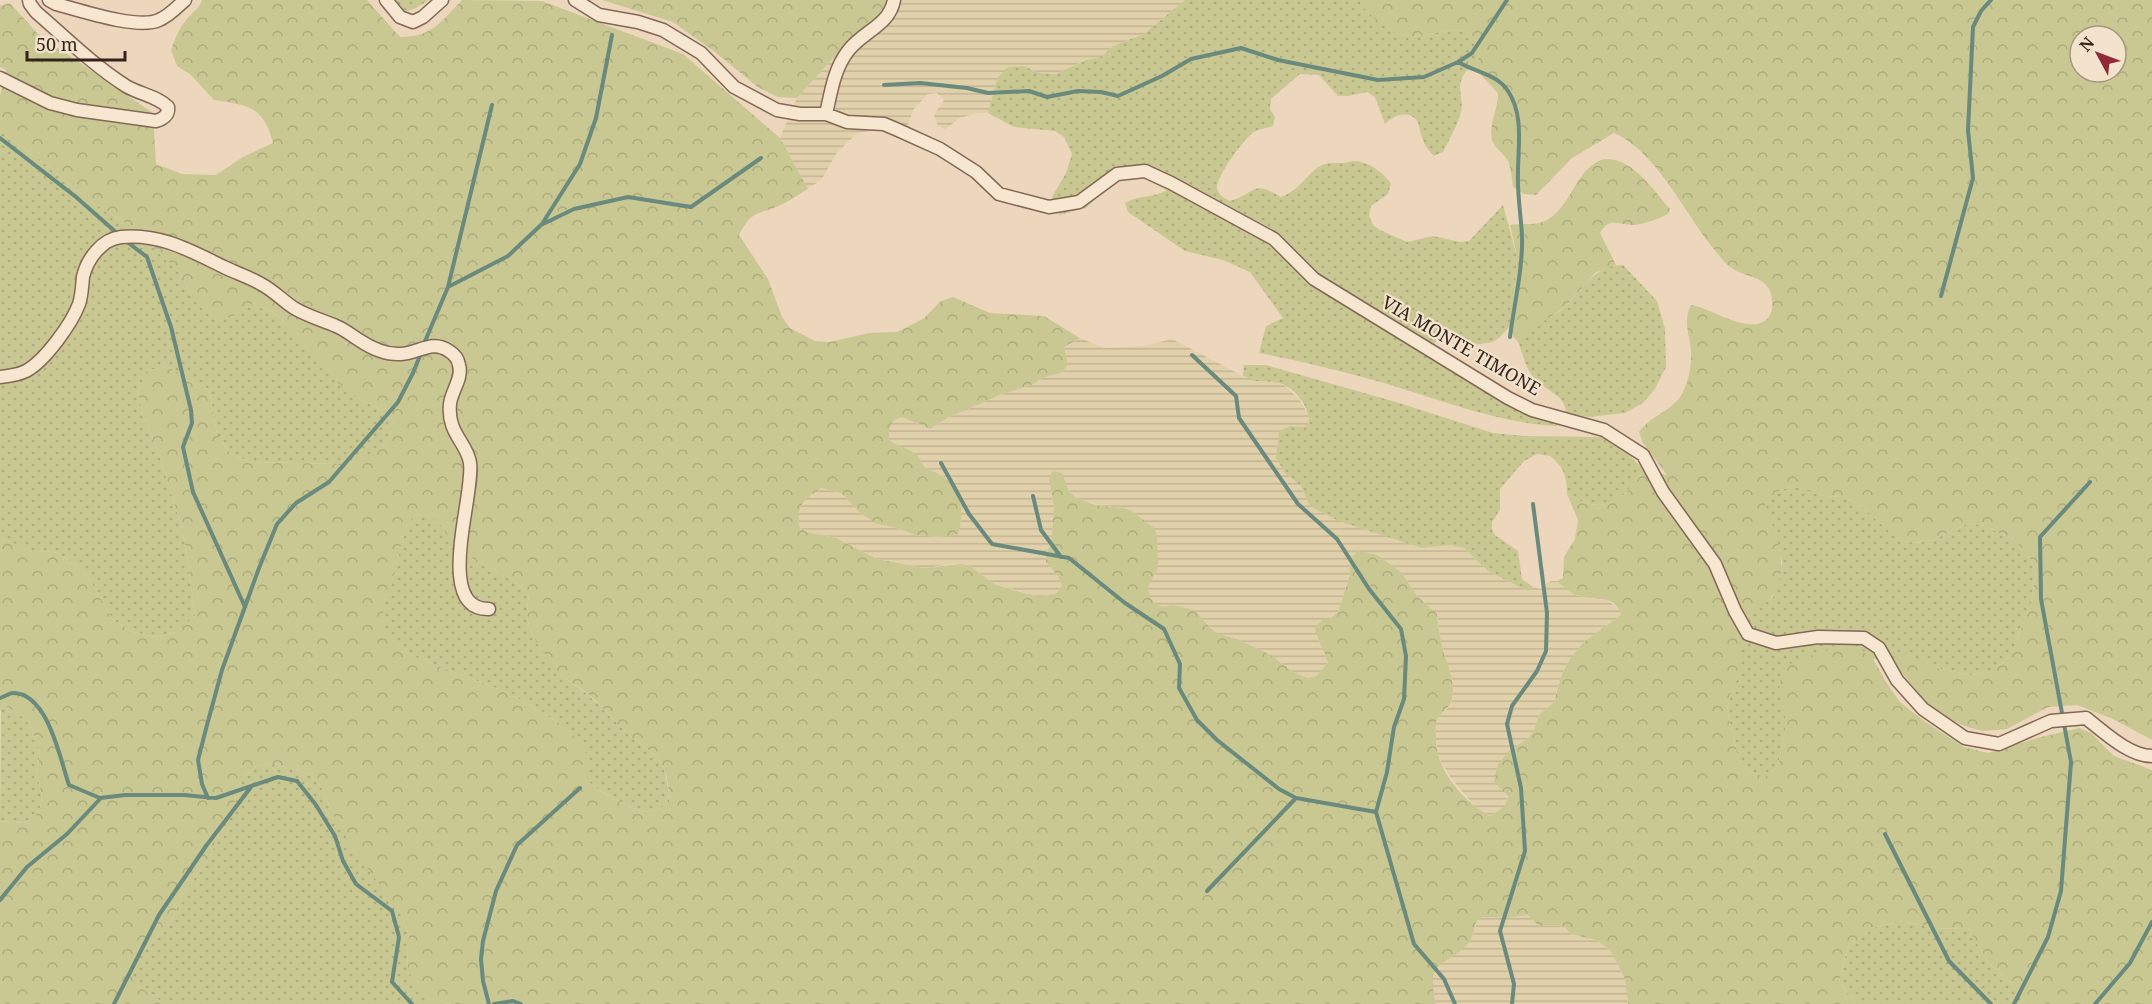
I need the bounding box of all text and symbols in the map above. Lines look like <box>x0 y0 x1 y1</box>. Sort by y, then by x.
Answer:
scale bar <box>27 24 124 62</box>
north arrow <box>2068 24 2128 84</box>
text: 50 m <box>36 32 78 56</box>
text: N <box>2074 32 2099 56</box>
street label: VIA MONTE TIMONE <box>1378 290 1545 400</box>

